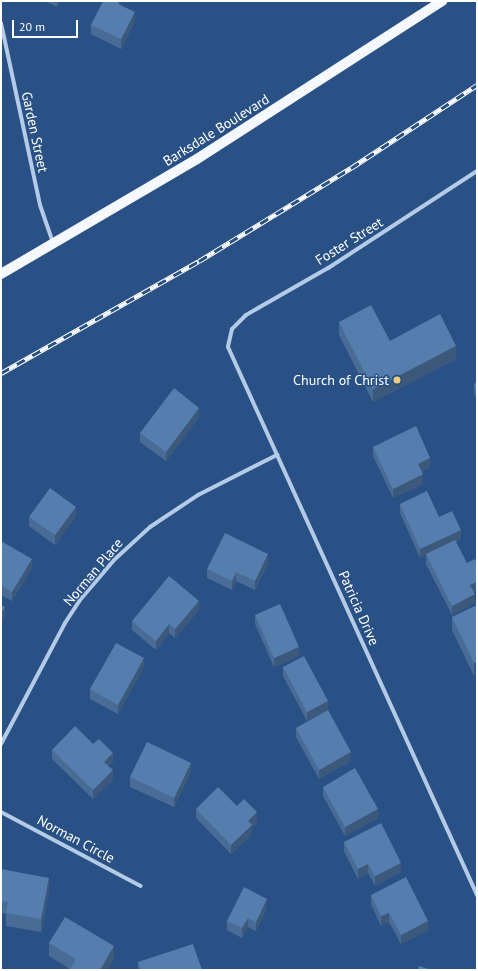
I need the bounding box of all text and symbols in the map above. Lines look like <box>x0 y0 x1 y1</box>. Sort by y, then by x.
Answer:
scale bar <box>14 12 80 38</box>
text: 20 m <box>19 19 45 34</box>
street label: Garden Street <box>18 90 52 174</box>
street label: Barksdale Boulevard <box>160 91 272 169</box>
street label: Foster Street <box>312 214 386 268</box>
place label: Church of Christ <box>293 372 389 388</box>
marker: Church of Christ <box>392 375 402 385</box>
street label: Norman Place <box>60 535 126 609</box>
street label: Patricia Drive <box>335 568 383 648</box>
street label: Norman Circle <box>34 812 118 866</box>

